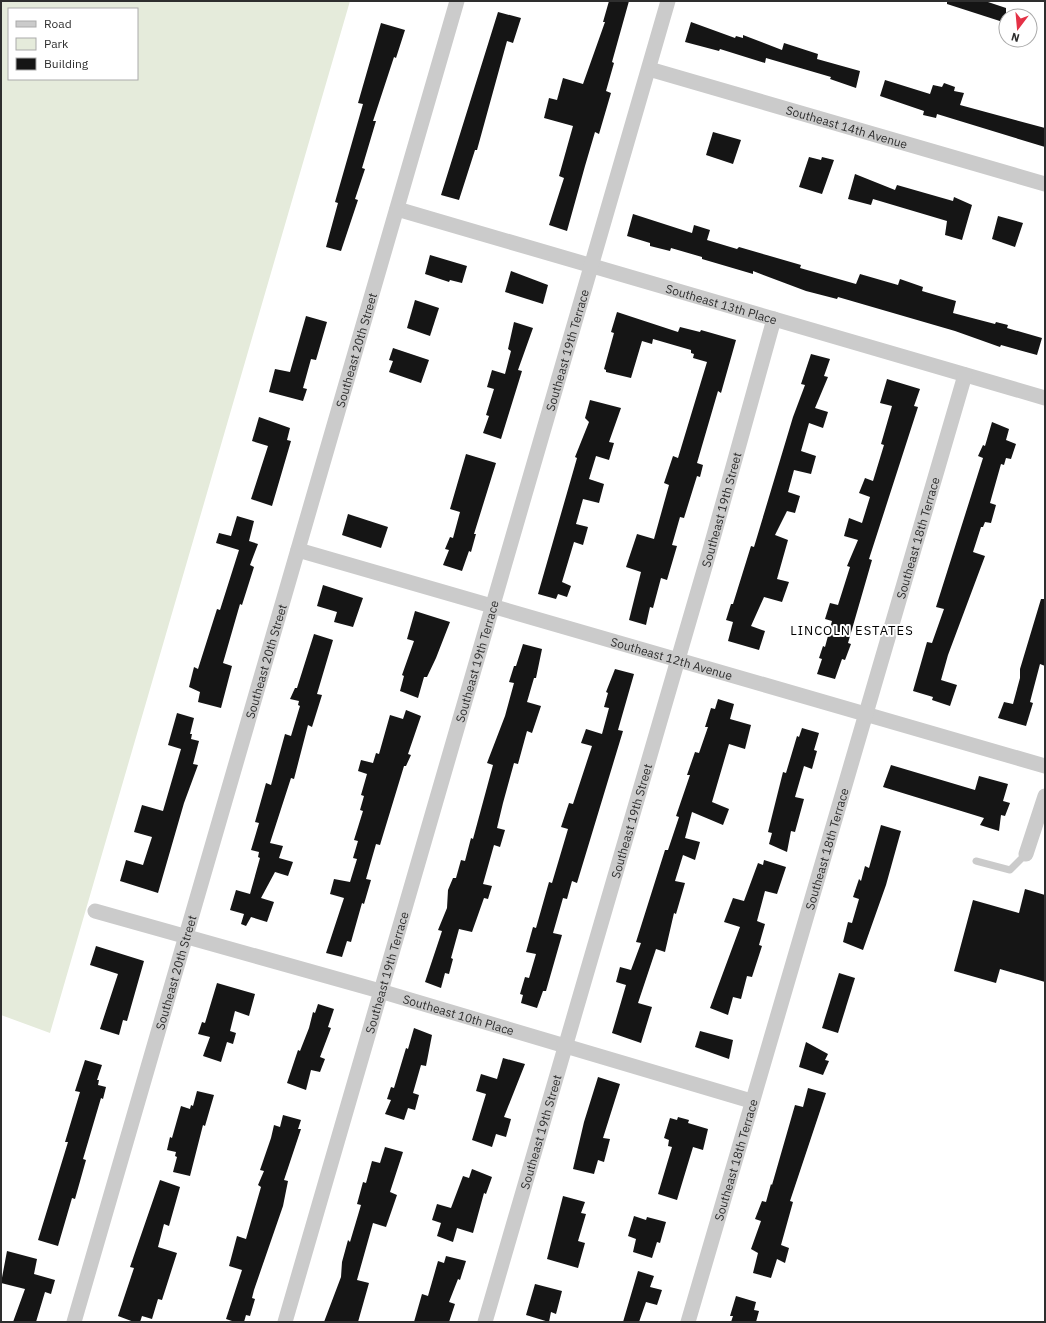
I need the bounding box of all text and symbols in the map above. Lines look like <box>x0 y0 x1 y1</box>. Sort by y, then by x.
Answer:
legend <box>8 8 138 80</box>
north arrow <box>998 8 1038 48</box>
text: Road <box>44 16 72 31</box>
text: N <box>1009 30 1021 45</box>
text: Park <box>44 36 69 51</box>
text: Building <box>44 56 89 71</box>
street label: Southeast 14th Avenue <box>784 102 910 151</box>
street label: Southeast 13th Place <box>664 280 779 327</box>
street label: Southeast 19th Terrace <box>542 287 592 413</box>
street label: Southeast 20th Street <box>332 291 380 409</box>
street label: Southeast 19th Street <box>698 450 744 569</box>
street label: Southeast 18th Terrace <box>892 475 942 601</box>
street label: Southeast 19th Terrace <box>452 598 501 724</box>
street label: Southeast 20th Street <box>242 602 289 720</box>
district label: LINCOLN ESTATES <box>790 622 914 639</box>
street label: Southeast 12th Avenue <box>609 633 735 683</box>
street label: Southeast 19th Street <box>607 762 655 880</box>
street label: Southeast 18th Terrace <box>801 786 851 911</box>
street label: Southeast 19th Terrace <box>362 909 411 1035</box>
street label: Southeast 20th Street <box>152 913 199 1031</box>
street label: Southeast 10th Place <box>401 991 516 1038</box>
street label: Southeast 19th Street <box>517 1073 564 1191</box>
street label: Southeast 18th Terrace <box>711 1097 760 1222</box>

